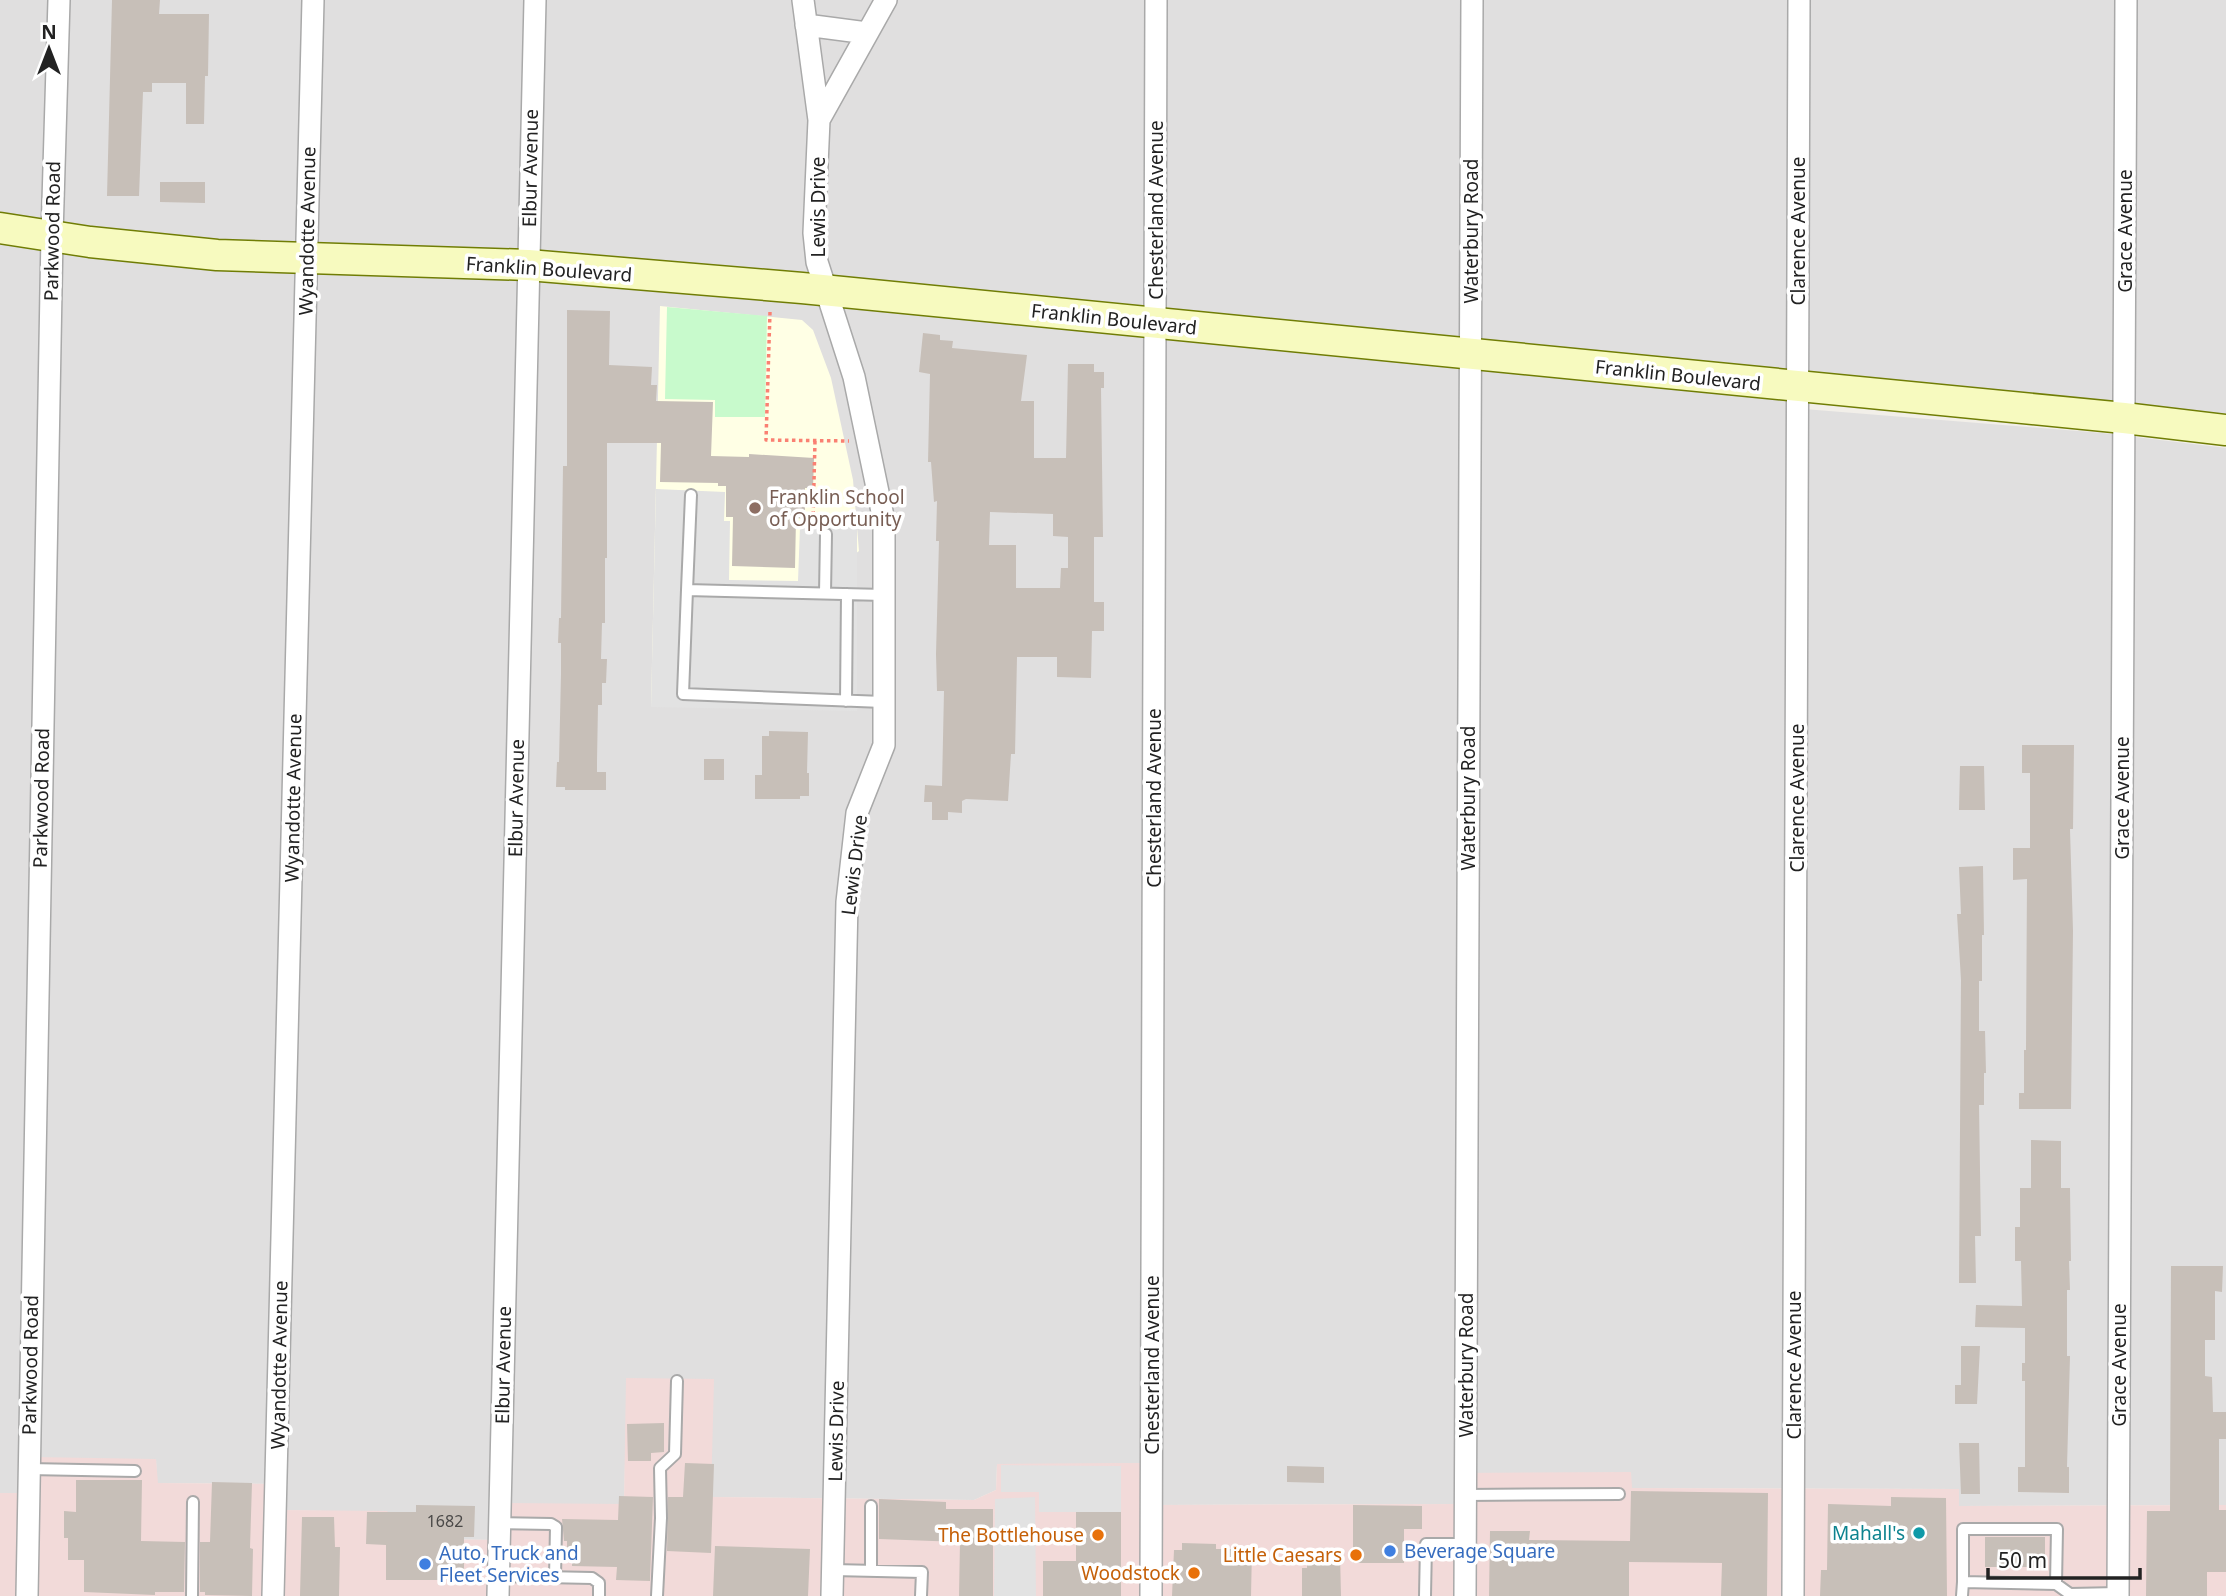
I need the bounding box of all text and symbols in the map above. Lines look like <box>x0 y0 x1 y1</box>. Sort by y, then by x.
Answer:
north arrow <box>14 14 84 84</box>
text: N <box>41 19 57 45</box>
street label: Elbur Avenue <box>516 109 544 227</box>
street label: Chesterland Avenue <box>1143 120 1169 300</box>
street label: Wyandotte Avenue <box>293 146 321 316</box>
street label: Lewis Drive <box>805 156 831 258</box>
street label: Clarence Avenue <box>1785 157 1811 305</box>
street label: Waterbury Road <box>1458 159 1484 303</box>
street label: Parkwood Road <box>38 161 66 301</box>
street label: Grace Avenue <box>2112 169 2138 293</box>
street label: Franklin Boulevard <box>465 250 633 288</box>
street label: Franklin Boulevard <box>1030 297 1198 341</box>
street label: Franklin Boulevard <box>1594 353 1762 397</box>
place label: Franklin School of Opportunity <box>769 484 905 532</box>
marker: Franklin School of Opportunity <box>747 500 763 516</box>
street label: Chesterland Avenue <box>1141 708 1167 888</box>
street label: Wyandotte Avenue <box>279 713 307 883</box>
street label: Clarence Avenue <box>1784 724 1810 872</box>
street label: Waterbury Road <box>1455 726 1481 870</box>
street label: Parkwood Road <box>27 728 55 868</box>
street label: Grace Avenue <box>2109 736 2135 860</box>
street label: Elbur Avenue <box>502 739 530 857</box>
street label: Lewis Drive <box>835 813 873 917</box>
street label: Chesterland Avenue <box>1139 1275 1165 1455</box>
street label: Wyandotte Avenue <box>265 1280 293 1450</box>
street label: Clarence Avenue <box>1781 1291 1807 1439</box>
street label: Waterbury Road <box>1453 1293 1479 1437</box>
street label: Parkwood Road <box>16 1295 44 1435</box>
street label: Grace Avenue <box>2106 1303 2132 1427</box>
street label: Elbur Avenue <box>489 1306 517 1424</box>
street label: Lewis Drive <box>822 1380 850 1482</box>
house number: 1682 <box>427 1510 463 1532</box>
place label: Mahall's <box>1832 1520 1905 1546</box>
place label: The Bottlehouse <box>938 1522 1084 1548</box>
marker: Mahall's <box>1911 1525 1927 1541</box>
marker: The Bottlehouse <box>1090 1527 1106 1543</box>
scale bar <box>1988 1536 2140 1580</box>
place label: Beverage Square <box>1404 1538 1555 1564</box>
place label: Auto, Truck and Fleet Services <box>439 1540 579 1588</box>
place label: Little Caesars <box>1223 1542 1342 1568</box>
marker: Beverage Square <box>1382 1543 1398 1559</box>
text: 50 m <box>1998 1546 2047 1574</box>
marker: Little Caesars <box>1348 1547 1364 1563</box>
marker: Auto, Truck and Fleet Services <box>417 1556 433 1572</box>
place label: Woodstock <box>1081 1560 1180 1586</box>
marker: Woodstock <box>1186 1565 1202 1581</box>

